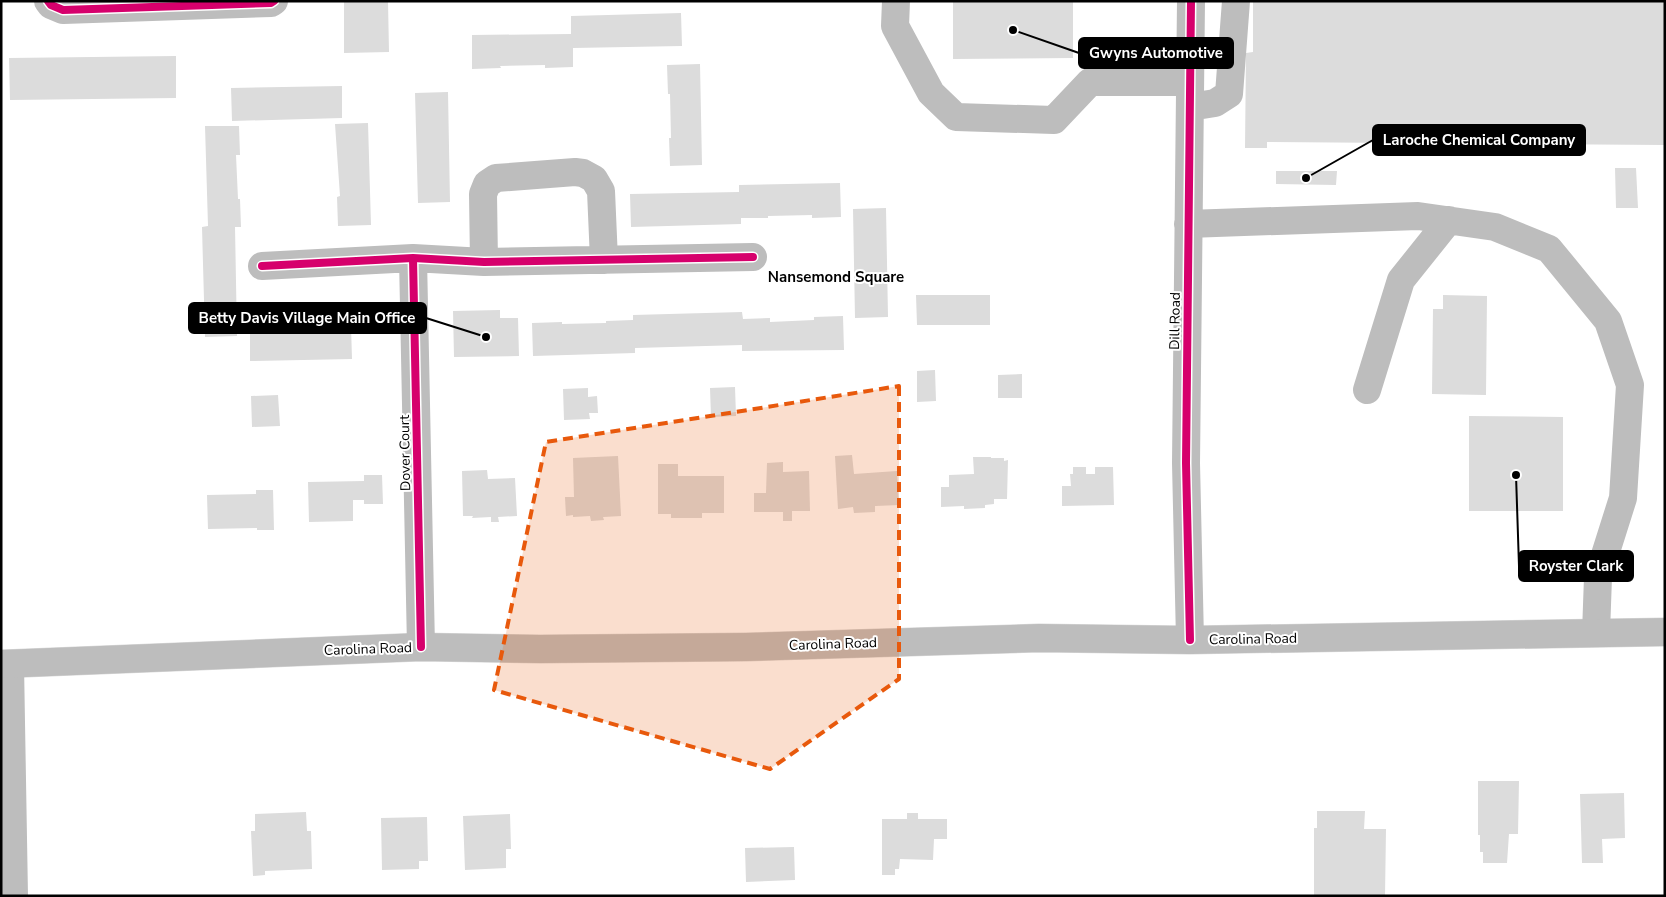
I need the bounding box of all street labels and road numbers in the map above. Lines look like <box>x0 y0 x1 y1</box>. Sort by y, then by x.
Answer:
street label: Dill Road <box>1165 292 1185 350</box>
street label: Dover Court <box>395 415 415 491</box>
street label: Carolina Road <box>1209 629 1297 649</box>
street label: Carolina Road <box>789 633 877 655</box>
street label: Carolina Road <box>324 638 412 660</box>

